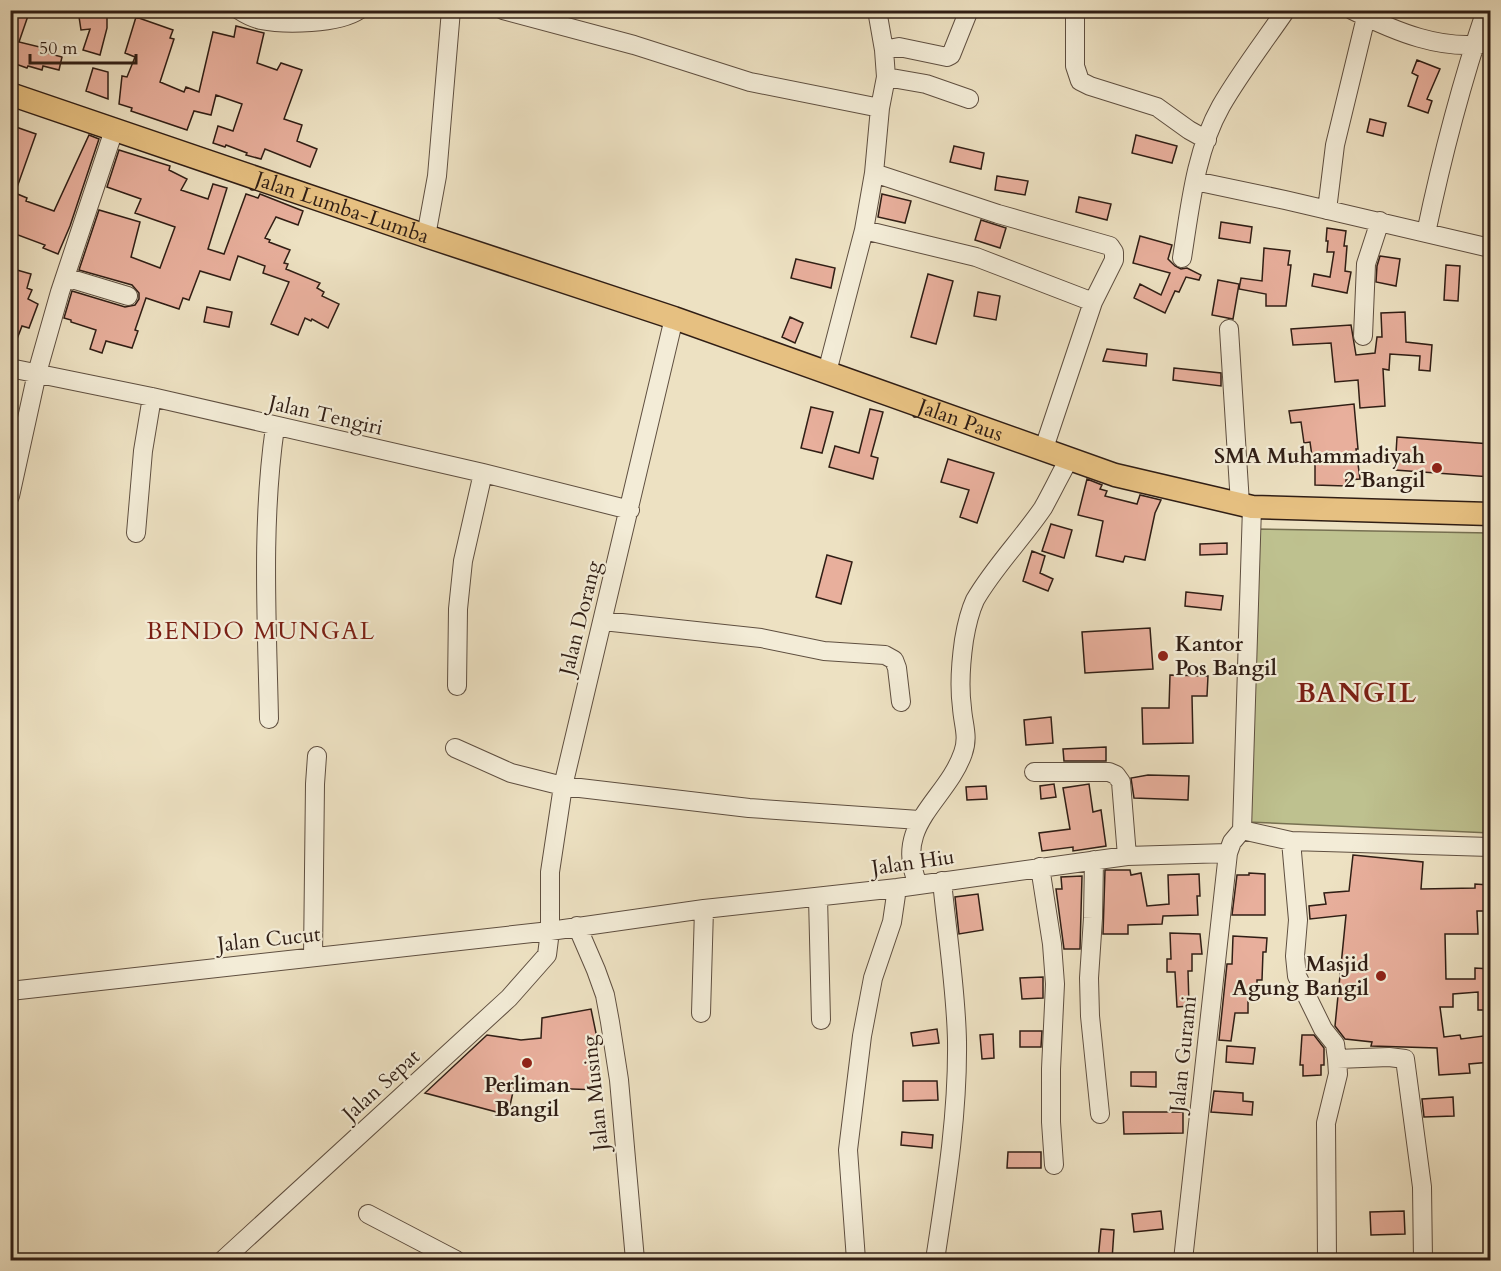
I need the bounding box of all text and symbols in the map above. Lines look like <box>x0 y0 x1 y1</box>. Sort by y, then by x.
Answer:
scale bar <box>30 27 136 65</box>
text: 50 m <box>39 36 78 61</box>
street label: Jalan Lumba-Lumba <box>248 164 433 251</box>
street label: Jalan Tengiri <box>263 388 386 443</box>
street label: Jalan Paus <box>911 391 1007 449</box>
place label: SMA Muhammadiyah 2 Bangil <box>1214 442 1425 495</box>
marker: SMA Muhammadiyah 2 Bangil <box>1430 461 1444 475</box>
street label: Jalan Dorang <box>552 558 609 681</box>
district label: BENDO MUNGAL <box>146 615 376 648</box>
place label: Kantor Pos Bangil <box>1175 630 1277 683</box>
marker: Kantor Pos Bangil <box>1156 649 1170 663</box>
district label: BANGIL <box>1296 675 1418 712</box>
street label: Jalan Hiu <box>867 842 956 883</box>
street label: Jalan Cucut <box>213 920 322 960</box>
place label: Masjid Agung Bangil <box>1232 950 1369 1003</box>
marker: Masjid Agung Bangil <box>1374 969 1388 983</box>
street label: Jalan Gurami <box>1163 994 1204 1117</box>
street label: Jalan Musing <box>575 1033 616 1155</box>
street label: Jalan Sepat <box>334 1043 427 1130</box>
marker: Perliman Bangil <box>520 1056 534 1070</box>
place label: Perliman Bangil <box>484 1071 570 1124</box>

